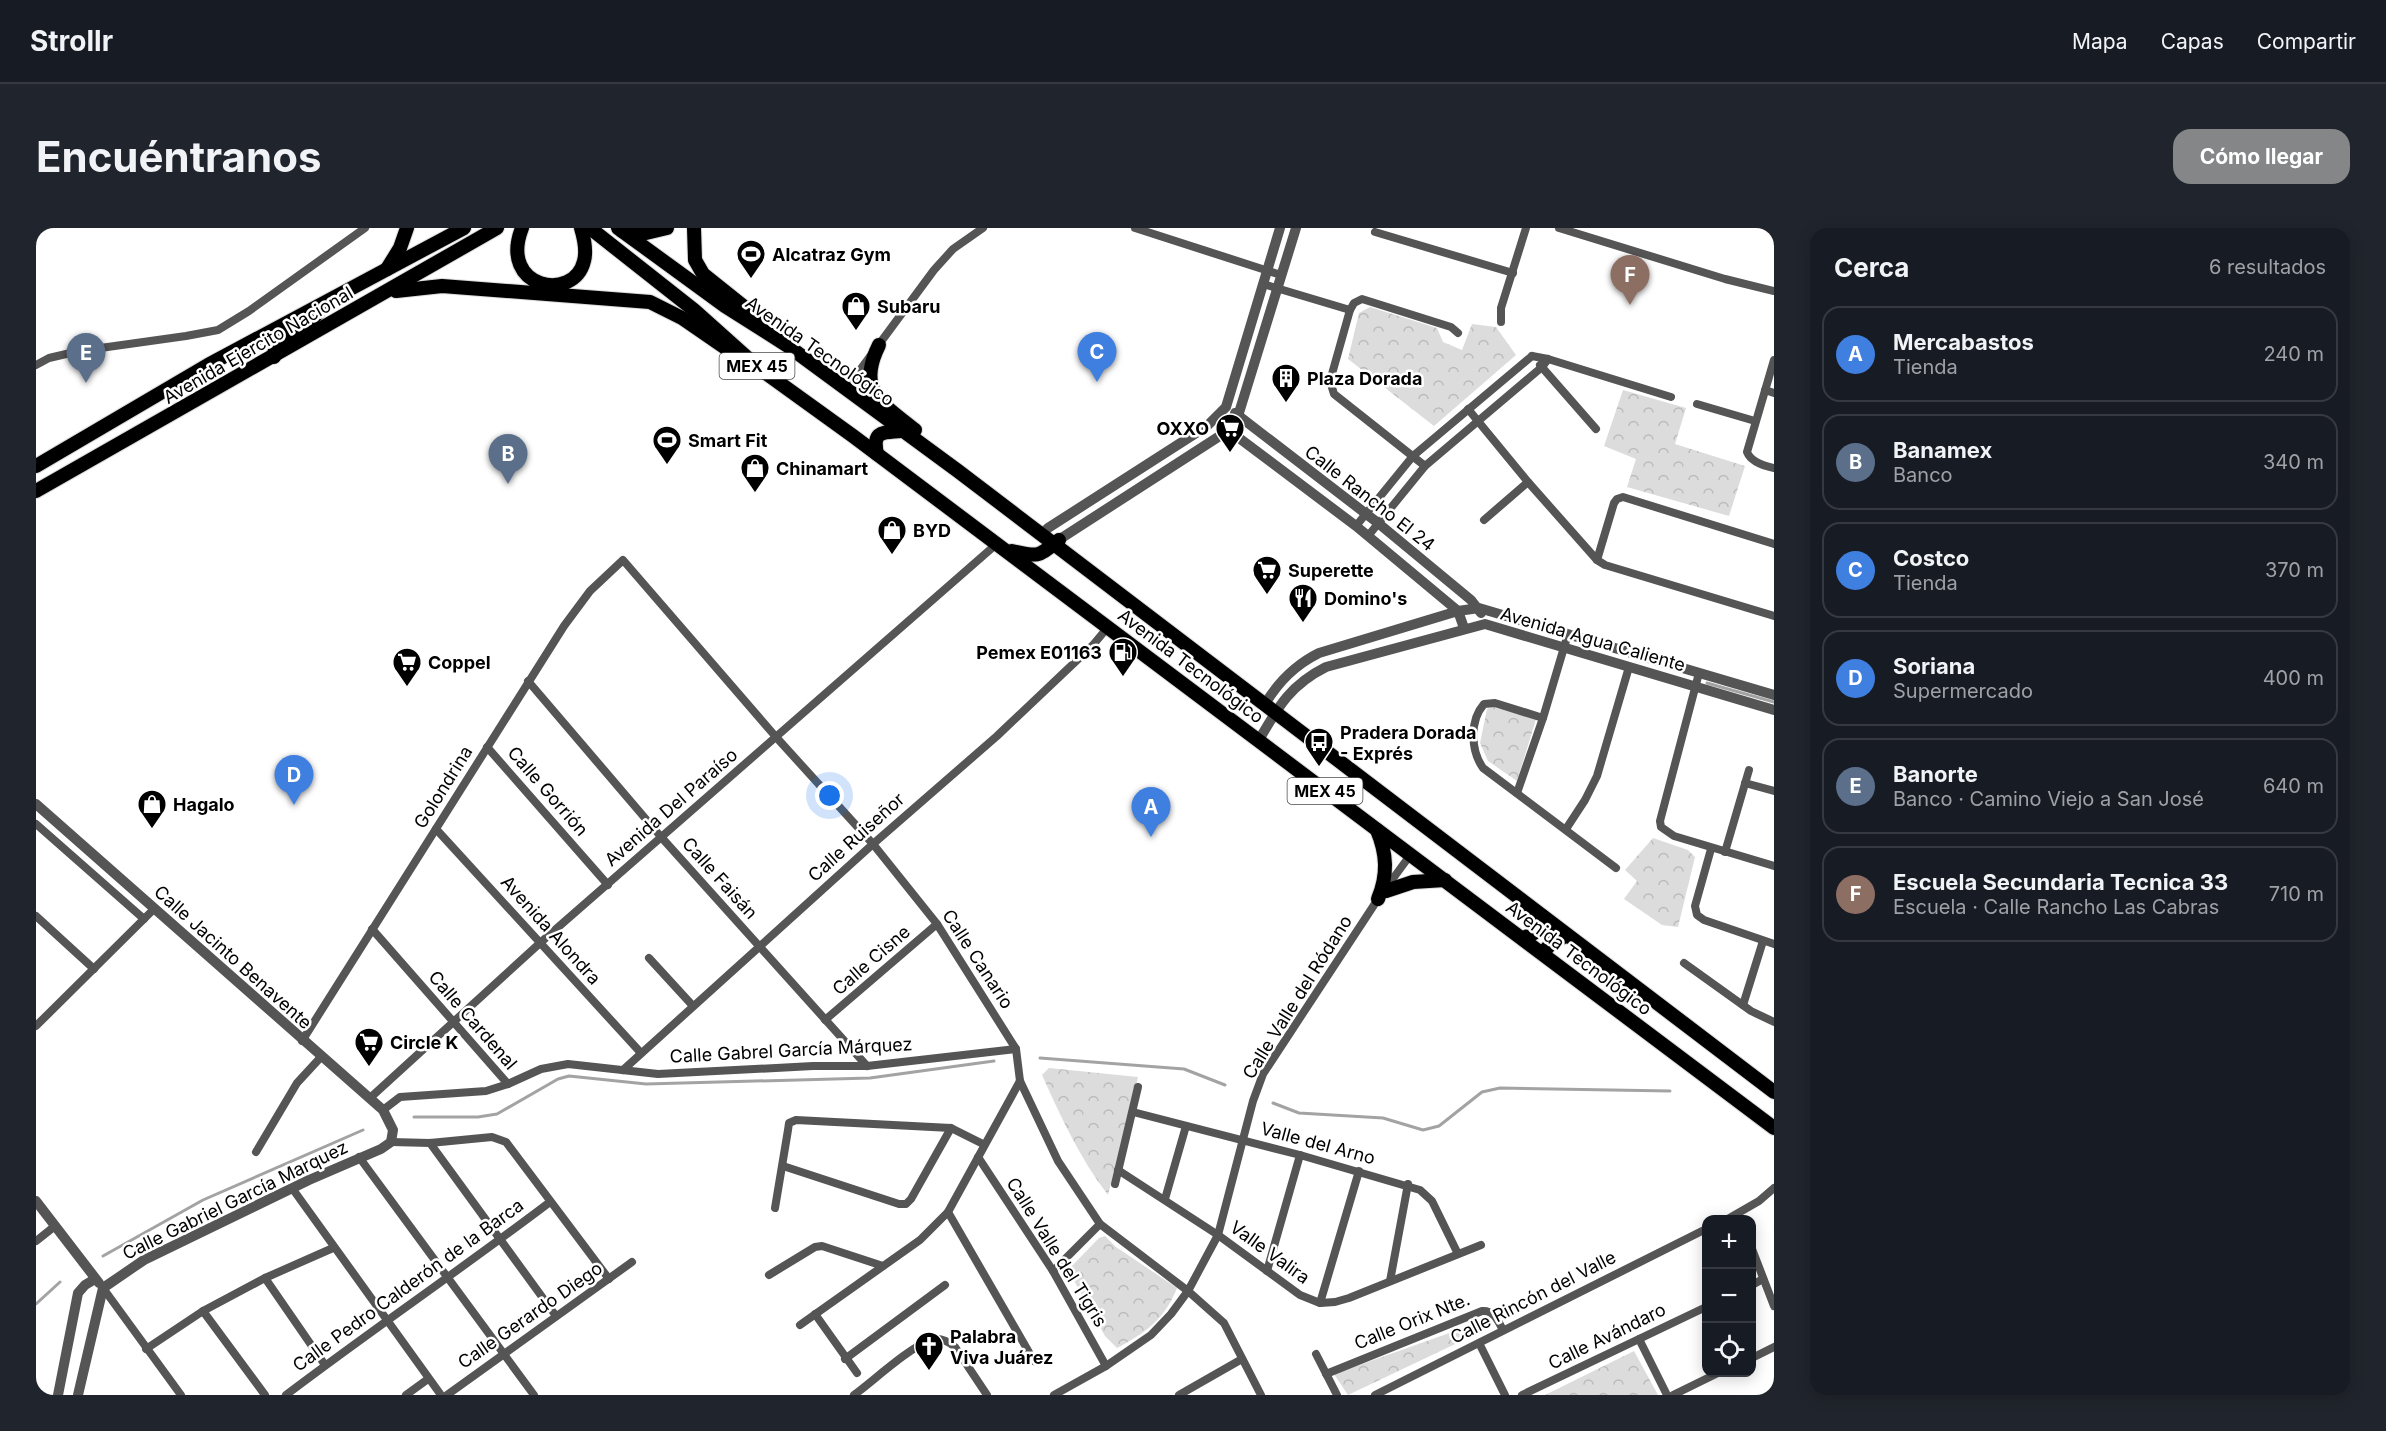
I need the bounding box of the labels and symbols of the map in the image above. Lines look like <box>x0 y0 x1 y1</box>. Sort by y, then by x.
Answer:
sports icon: Alcatraz Gym <box>735 238 767 280</box>
place label: Alcatraz Gym <box>772 244 891 265</box>
pin: F <box>1610 256 1650 305</box>
street label: Avenida Ejercito Nacional <box>160 282 356 408</box>
shop icon: Subaru <box>840 290 872 332</box>
street label: Avenida Tecnológico <box>742 292 898 410</box>
place label: Subaru <box>877 296 941 317</box>
pin: C <box>1078 332 1116 382</box>
pin: E <box>67 334 106 383</box>
road number: MEX 45 <box>720 353 794 379</box>
building icon: Plaza Dorada <box>1270 362 1302 404</box>
place label: Plaza Dorada <box>1307 368 1422 389</box>
supermarket icon: OXXO <box>1214 412 1246 454</box>
place label: OXXO <box>1157 418 1209 439</box>
sports icon: Smart Fit <box>651 424 683 466</box>
place label: Smart Fit <box>688 430 768 451</box>
pin: B <box>488 434 528 484</box>
street label: Calle Rancho El 24 <box>1301 441 1439 555</box>
shop icon: Chinamart <box>739 452 771 494</box>
place label: Chinamart <box>776 458 869 479</box>
shop icon: BYD <box>876 514 908 556</box>
place label: BYD <box>913 520 951 541</box>
supermarket icon: Superette <box>1251 554 1283 596</box>
place label: Superette <box>1288 560 1374 581</box>
restaurant icon: Domino's <box>1287 582 1319 624</box>
place label: Domino's <box>1324 588 1407 609</box>
street label: Avenida Agua Caliente <box>1498 603 1688 675</box>
street label: Avenida Tecnológico <box>1114 604 1268 728</box>
fuel station icon: Pemex E01163 <box>1107 636 1139 678</box>
place label: Pemex E01163 <box>976 642 1102 663</box>
supermarket icon: Coppel <box>391 646 423 688</box>
place label: Coppel <box>428 652 491 673</box>
place label: Pradera Dorada - Exprés <box>1340 722 1476 764</box>
bus stop icon: Pradera Dorada - Exprés <box>1303 726 1335 768</box>
street label: Golondrina <box>409 742 477 832</box>
street label: Calle Gorrión <box>503 742 593 840</box>
street label: Avenida Del Paraíso <box>600 744 742 870</box>
pin: D <box>274 756 314 805</box>
road number: MEX 45 <box>1288 778 1362 804</box>
your location <box>815 781 844 810</box>
shop icon: Hagalo <box>136 788 168 830</box>
street label: Calle Ruiseñor <box>804 788 909 886</box>
pin: A <box>1132 788 1170 837</box>
place label: Hagalo <box>173 794 235 815</box>
street label: Calle Faisán <box>678 833 762 923</box>
street label: Avenida Alondra <box>497 871 605 989</box>
street label: Calle Jacinto Benavente <box>150 881 316 1033</box>
street label: Avenida Tecnológico <box>1502 896 1656 1020</box>
street label: Calle Canario <box>938 906 1018 1012</box>
street label: Calle Valle del Ródano <box>1238 911 1356 1083</box>
street label: Calle Cisne <box>828 921 914 999</box>
street label: Calle Cardenal <box>424 966 522 1074</box>
supermarket icon: Circle K <box>353 1026 385 1068</box>
place label: Circle K <box>390 1032 459 1053</box>
street label: Calle Gabrel García Márquez <box>669 1033 913 1067</box>
street label: Valle del Arno <box>1258 1118 1378 1168</box>
street label: Calle Gabriel García Marquez <box>119 1136 351 1264</box>
street label: Calle Valle del Tigris <box>1002 1173 1112 1331</box>
street label: Calle Pedro Calderón de la Barca <box>289 1194 527 1376</box>
street label: Valle Valira <box>1226 1216 1314 1288</box>
street label: Calle Rincón del Valle <box>1447 1246 1619 1348</box>
street label: Calle Gerardo Diego <box>454 1257 606 1373</box>
street label: Calle Orix Nte. <box>1351 1288 1473 1354</box>
street label: Calle Avándaro <box>1545 1299 1669 1373</box>
place label: Palabra Viva Juárez <box>950 1326 1053 1368</box>
church icon: Palabra Viva Juárez <box>913 1330 945 1372</box>

